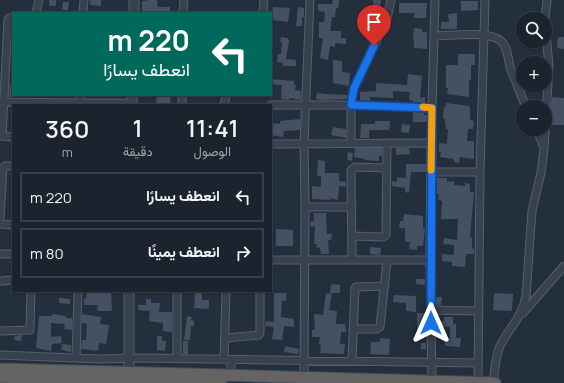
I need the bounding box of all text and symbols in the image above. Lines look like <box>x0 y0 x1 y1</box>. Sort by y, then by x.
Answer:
pin <box>357 5 391 46</box>
icon: arrive <box>363 11 385 33</box>
map controls <box>516 12 552 136</box>
button: search <box>516 12 552 48</box>
text: 220 m <box>107 21 190 59</box>
icon: left <box>204 28 256 80</box>
button: + <box>516 56 552 92</box>
text: انعطف يسارًا <box>103 57 190 81</box>
button: − <box>516 100 552 136</box>
text: 1 <box>133 111 143 144</box>
text: 11:41 <box>186 111 239 144</box>
text: 360 <box>45 112 89 145</box>
text: دقيقة <box>123 142 153 160</box>
text: الوصول <box>194 142 231 160</box>
text: m <box>62 143 73 161</box>
text: انعطف يسارًا <box>146 185 220 206</box>
icon: left <box>232 186 254 208</box>
text: 220 m <box>30 187 72 208</box>
text: انعطف يمينًا <box>148 241 220 262</box>
icon: right <box>232 242 254 264</box>
text: 80 m <box>30 243 64 264</box>
position arrow <box>410 302 452 344</box>

